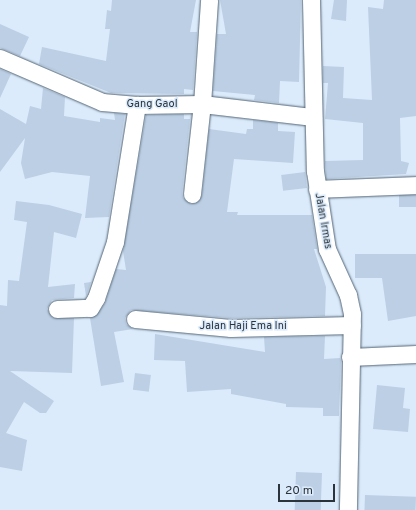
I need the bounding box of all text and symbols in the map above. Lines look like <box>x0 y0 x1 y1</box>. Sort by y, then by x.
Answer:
street label: Gang Gaol <box>126 97 178 111</box>
street label: Jalan Irmas <box>312 192 334 250</box>
street label: Jalan Haji Ema Ini <box>199 319 287 333</box>
scale bar <box>280 476 337 502</box>
text: 20 m <box>285 483 313 499</box>

